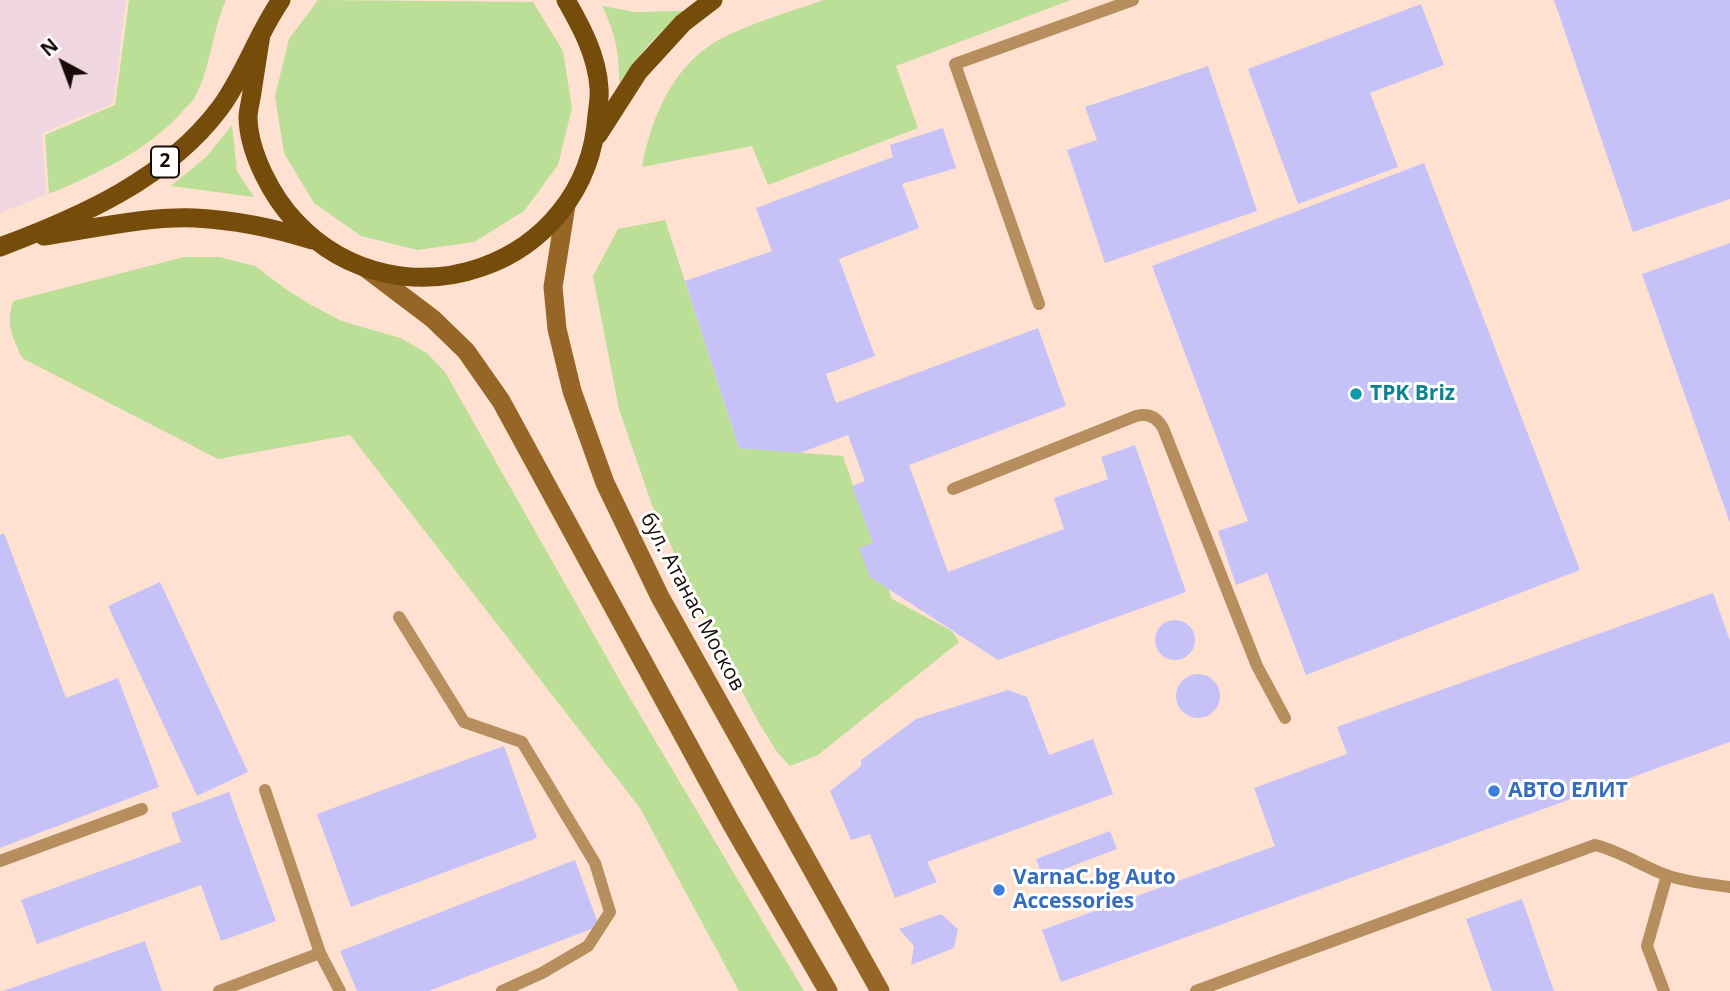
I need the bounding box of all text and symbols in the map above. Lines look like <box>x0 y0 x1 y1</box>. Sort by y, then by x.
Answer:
north arrow <box>28 28 98 98</box>
text: N <box>35 32 64 62</box>
road number: 2 <box>151 146 179 178</box>
place label: TPK Briz <box>1370 381 1455 407</box>
marker: TPK Briz <box>1348 386 1364 402</box>
street label: бул. Атанас Москов <box>634 508 750 696</box>
place label: АВТО ЕЛИТ <box>1508 778 1628 804</box>
marker: АВТО ЕЛИТ <box>1486 783 1502 799</box>
place label: VarnaC.bg Auto Accessories <box>1013 865 1176 915</box>
marker: VarnaC.bg Auto Accessories <box>991 882 1007 898</box>

